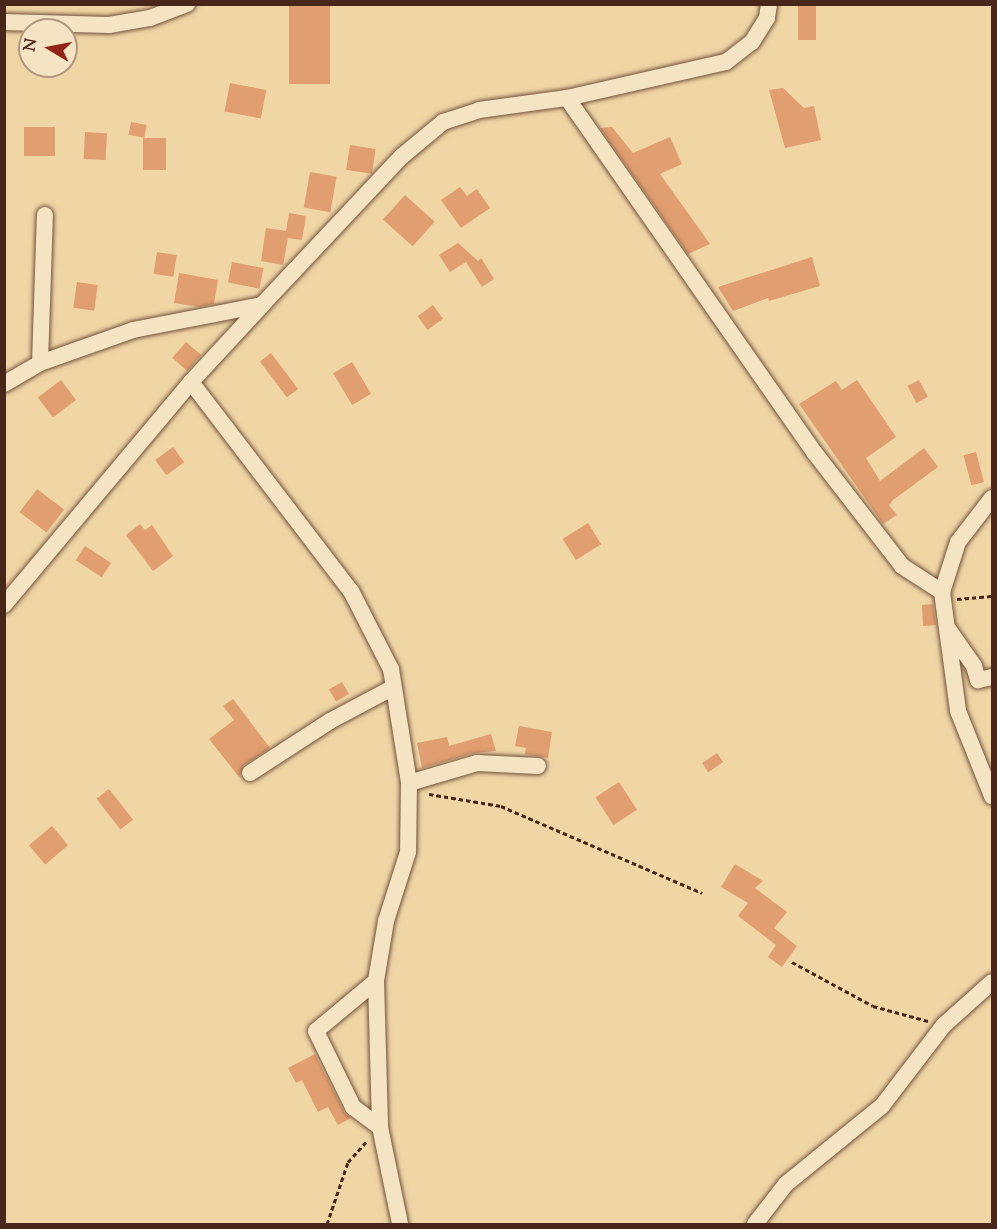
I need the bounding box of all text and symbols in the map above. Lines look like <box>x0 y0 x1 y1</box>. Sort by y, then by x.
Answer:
north arrow <box>18 18 78 78</box>
text: N <box>19 37 44 53</box>

